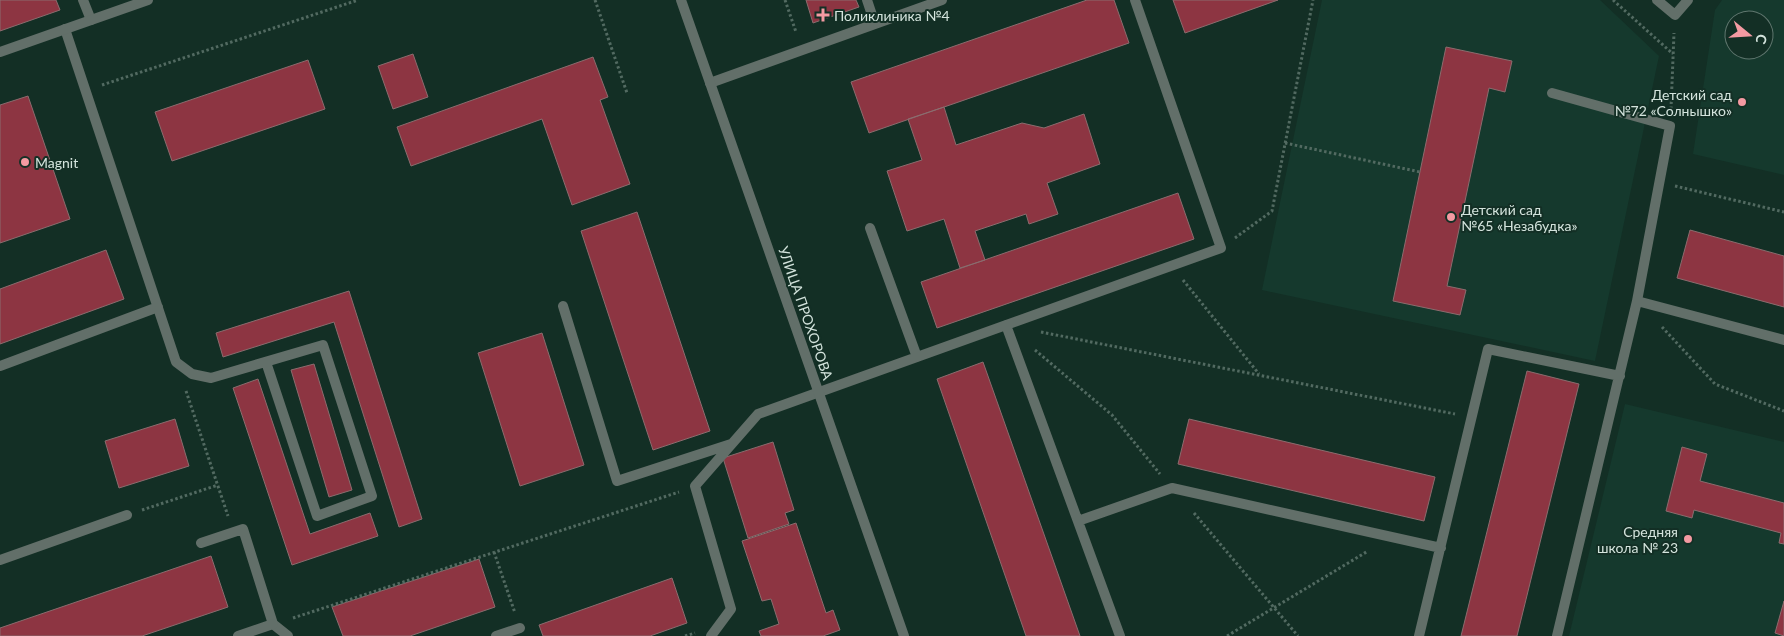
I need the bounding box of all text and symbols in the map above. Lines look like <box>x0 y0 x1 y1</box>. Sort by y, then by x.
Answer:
place label: Поликлиника №4 <box>834 7 950 24</box>
marker: Поликлиника №4 <box>816 8 830 22</box>
north arrow <box>1724 10 1774 60</box>
text: С <box>1752 32 1771 47</box>
place label: Детский сад №72 «Солнышко» <box>1614 86 1732 119</box>
marker: Детский сад №72 «Солнышко» <box>1736 96 1748 108</box>
place label: Magnit <box>35 154 78 171</box>
marker: Magnit <box>19 156 31 168</box>
place label: Детский сад №65 «Незабудка» <box>1461 201 1578 234</box>
marker: Детский сад №65 «Незабудка» <box>1445 211 1457 223</box>
street label: УЛИЦА ПРОХОРОВА <box>775 244 837 383</box>
place label: Средняя школа № 23 <box>1597 523 1678 556</box>
marker: Средняя школа № 23 <box>1682 533 1694 545</box>

